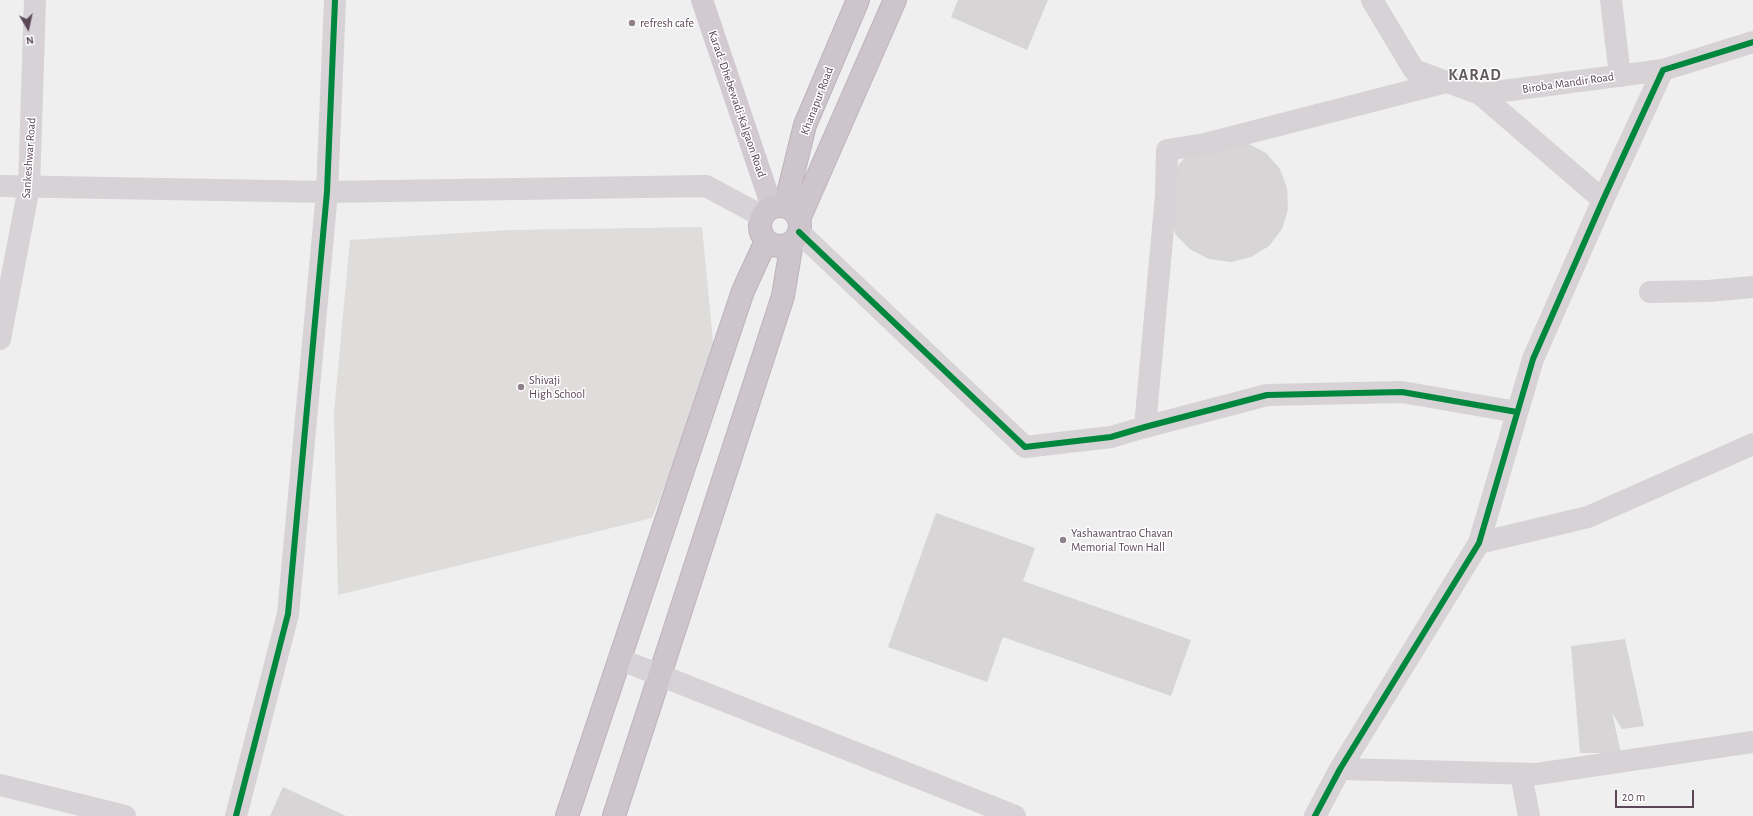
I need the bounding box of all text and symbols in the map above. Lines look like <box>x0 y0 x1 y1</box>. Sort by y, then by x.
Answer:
north arrow <box>8 8 48 48</box>
place label: refresh cafe <box>640 16 694 30</box>
marker: refresh cafe <box>627 18 637 28</box>
street label: Karad- Dhebewadi-Kalgaon Road <box>705 29 769 179</box>
text: N <box>25 34 35 46</box>
street label: Khanapur Road <box>797 65 837 137</box>
district label: KARAD <box>1448 65 1502 85</box>
street label: Biroba Mandir Road <box>1521 69 1615 97</box>
street label: Sankeshwar Road <box>19 117 39 199</box>
place label: Shivaji High School <box>529 373 585 401</box>
marker: Shivaji High School <box>516 382 526 392</box>
place label: Yashawantrao Chavan Memorial Town Hall <box>1071 526 1173 554</box>
marker: Yashawantrao Chavan Memorial Town Hall <box>1058 535 1068 545</box>
scale bar <box>1617 782 1696 808</box>
text: 20 m <box>1622 791 1645 803</box>

